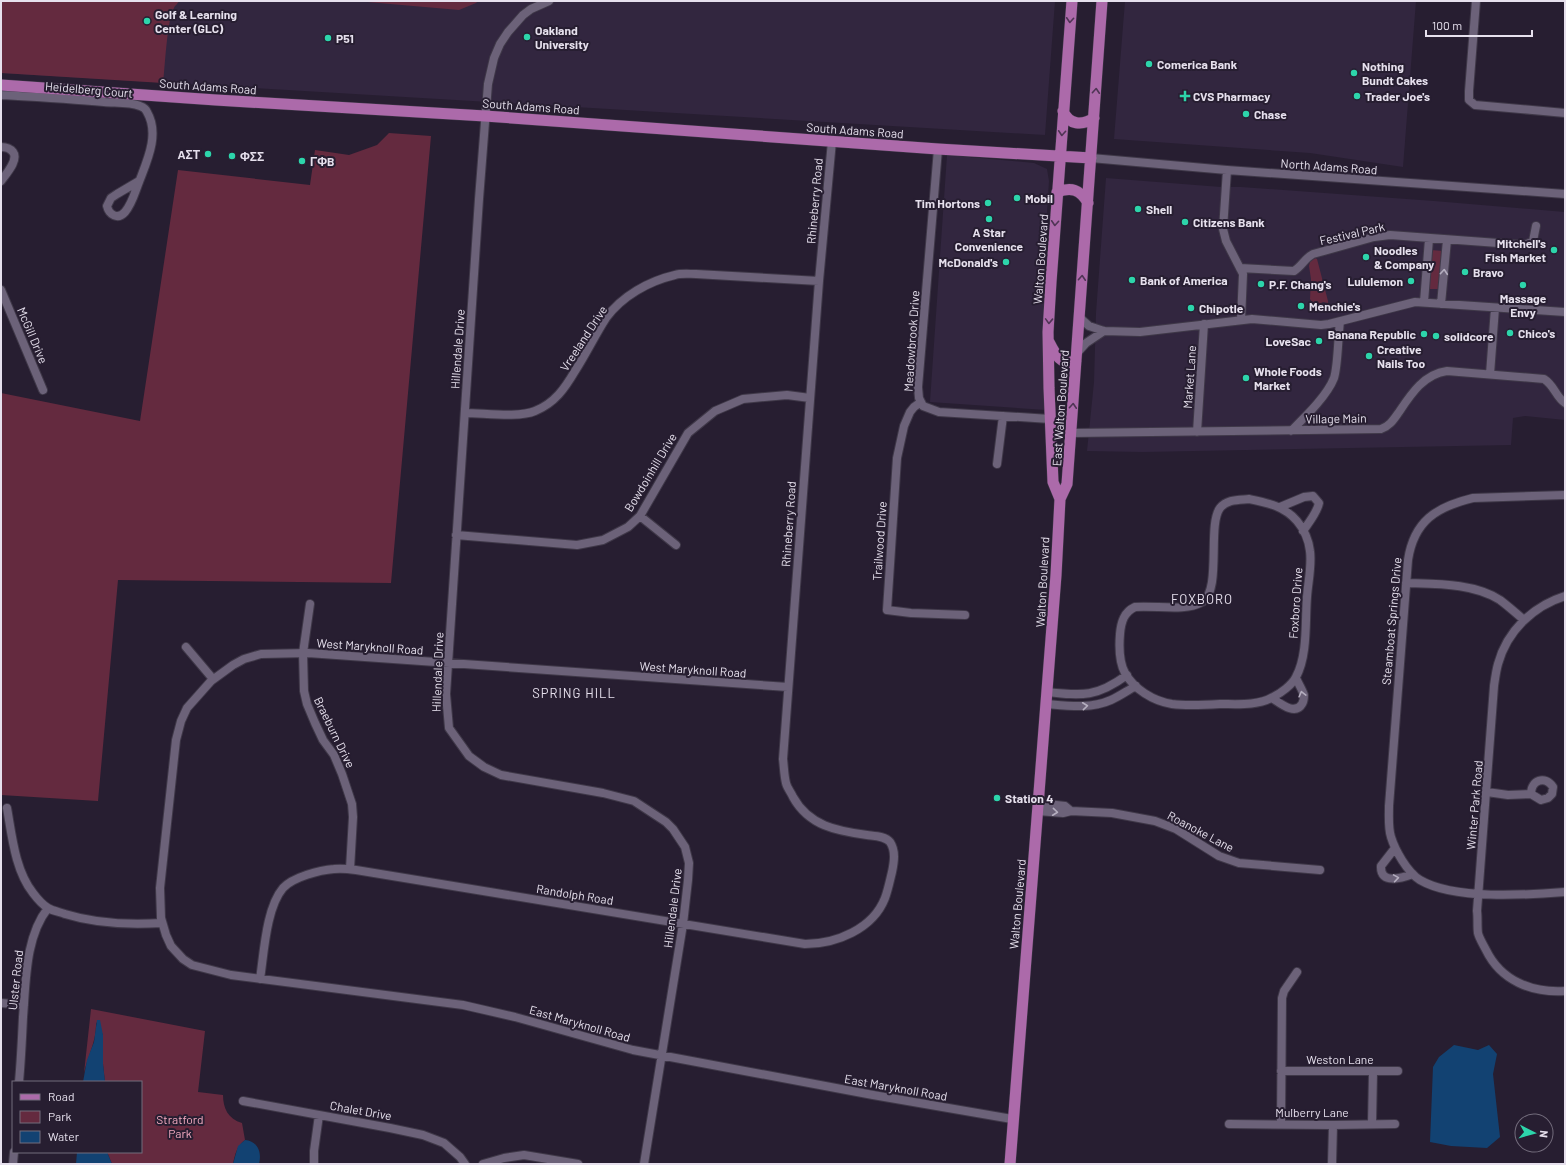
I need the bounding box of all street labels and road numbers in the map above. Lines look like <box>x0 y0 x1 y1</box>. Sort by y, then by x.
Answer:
street label: South Adams Road <box>159 76 257 96</box>
street label: Heidelberg Court <box>45 78 133 100</box>
street label: South Adams Road <box>482 96 580 116</box>
street label: South Adams Road <box>806 120 904 140</box>
street label: North Adams Road <box>1280 156 1378 176</box>
street label: Rhineberry Road <box>803 158 825 244</box>
street label: Walton Boulevard <box>1030 213 1050 305</box>
street label: Festival Park <box>1318 219 1386 247</box>
street label: Meadowbrook Drive <box>900 290 922 392</box>
street label: Vreeland Drive <box>557 303 609 373</box>
street label: McGill Drive <box>15 305 51 365</box>
street label: Hillendale Drive <box>447 309 467 389</box>
street label: Market Lane <box>1180 345 1198 409</box>
street label: East Walton Boulevard <box>1049 349 1071 467</box>
street label: Village Main <box>1305 410 1367 426</box>
street label: Bowdoinhill Drive <box>621 430 679 514</box>
street label: Rhineberry Road <box>778 481 798 567</box>
street label: Trailwood Drive <box>869 501 889 581</box>
street label: Walton Boulevard <box>1033 536 1051 628</box>
street label: Steamboat Springs Drive <box>1378 557 1404 685</box>
street label: Foxboro Drive <box>1286 567 1304 639</box>
street label: Hillendale Drive <box>429 632 445 712</box>
street label: West Maryknoll Road <box>316 635 424 657</box>
street label: West Maryknoll Road <box>639 658 747 680</box>
street label: Braeburn Drive <box>312 694 358 770</box>
street label: Winter Park Road <box>1463 760 1485 850</box>
street label: Roanoke Lane <box>1165 808 1237 854</box>
street label: Walton Boulevard <box>1006 858 1028 950</box>
street label: Hillendale Drive <box>660 867 684 949</box>
street label: Randolph Road <box>536 881 614 907</box>
street label: Ulster Road <box>5 949 25 1011</box>
street label: East Maryknoll Road <box>528 1002 632 1044</box>
street label: Weston Lane <box>1306 1052 1374 1066</box>
street label: East Maryknoll Road <box>843 1071 949 1103</box>
street label: Chalet Drive <box>329 1098 393 1122</box>
street label: Mulberry Lane <box>1275 1105 1349 1119</box>

